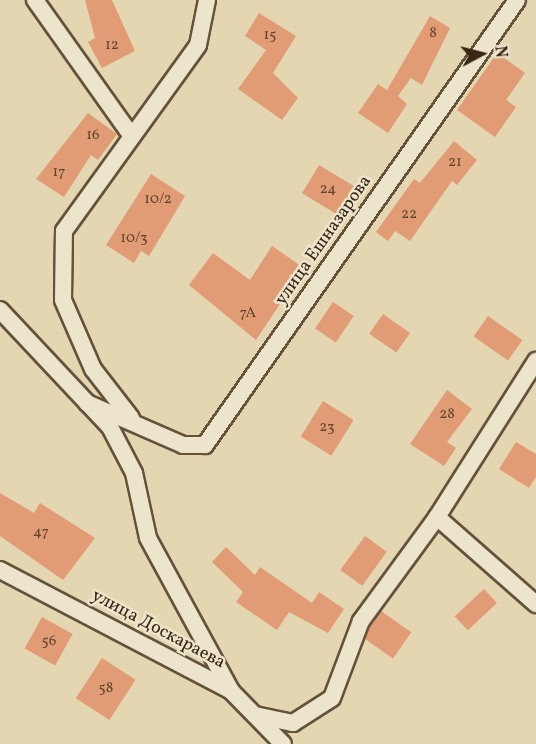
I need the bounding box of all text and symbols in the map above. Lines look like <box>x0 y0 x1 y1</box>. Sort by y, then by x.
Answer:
north arrow <box>452 24 512 84</box>
house number: 8 <box>429 25 437 43</box>
house number: 15 <box>263 27 277 45</box>
house number: 12 <box>105 37 119 55</box>
text: N <box>488 45 511 59</box>
house number: 16 <box>86 127 100 145</box>
house number: 21 <box>448 154 462 172</box>
house number: 17 <box>52 164 66 182</box>
street label: улица Ешназарова <box>271 172 377 310</box>
house number: 24 <box>320 181 336 199</box>
house number: 10/2 <box>144 191 172 209</box>
house number: 22 <box>401 206 417 224</box>
house number: 10/3 <box>120 230 148 248</box>
house number: 7А <box>240 305 256 323</box>
house number: 28 <box>439 406 455 424</box>
house number: 23 <box>319 419 335 437</box>
house number: 47 <box>33 524 49 542</box>
street label: улица Доскараева <box>87 586 229 674</box>
house number: 56 <box>42 633 56 651</box>
house number: 58 <box>99 680 113 698</box>

